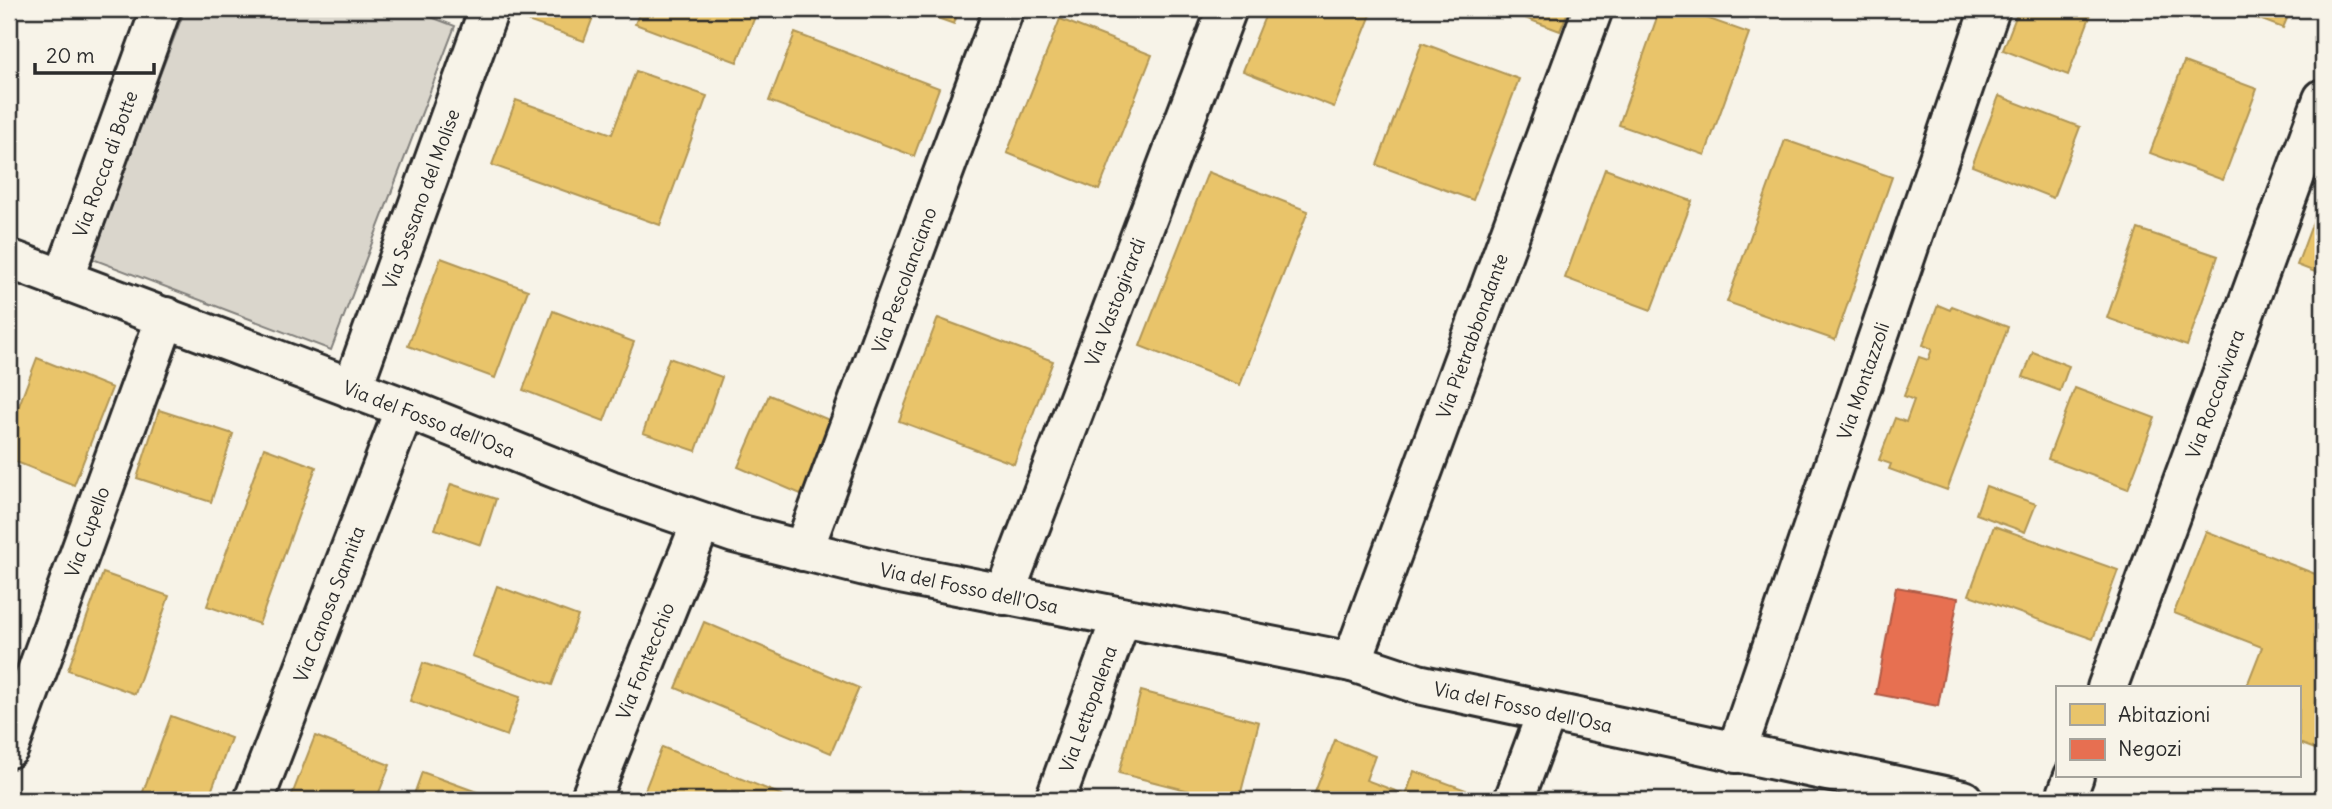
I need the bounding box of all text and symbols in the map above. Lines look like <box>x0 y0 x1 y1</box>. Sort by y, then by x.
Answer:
scale bar <box>35 32 154 76</box>
text: 20 m <box>46 42 95 69</box>
street label: Via Rocca di Botte <box>67 87 143 241</box>
street label: Via Sessano del Molise <box>377 106 465 292</box>
street label: Via Pescolanciano <box>866 204 942 356</box>
street label: Via Vastogirardi <box>1080 234 1150 370</box>
street label: Via Pietrabbondante <box>1431 250 1513 422</box>
street label: Via Montazzoli <box>1832 319 1894 443</box>
street label: Via Roccavivara <box>2180 326 2250 462</box>
street label: Via del Fosso dell'Osa <box>340 375 519 463</box>
street label: Via Cupello <box>59 483 115 581</box>
street label: Via Canosa Sannita <box>288 522 370 685</box>
street label: Via del Fosso dell'Osa <box>877 557 1061 619</box>
street label: Via Fontecchio <box>611 599 679 723</box>
street label: Via Lettopalena <box>1054 642 1122 776</box>
street label: Via del Fosso dell'Osa <box>1431 676 1615 738</box>
legend <box>2056 686 2300 778</box>
text: Abitazioni <box>2118 701 2210 728</box>
text: Negozi <box>2118 735 2182 762</box>

